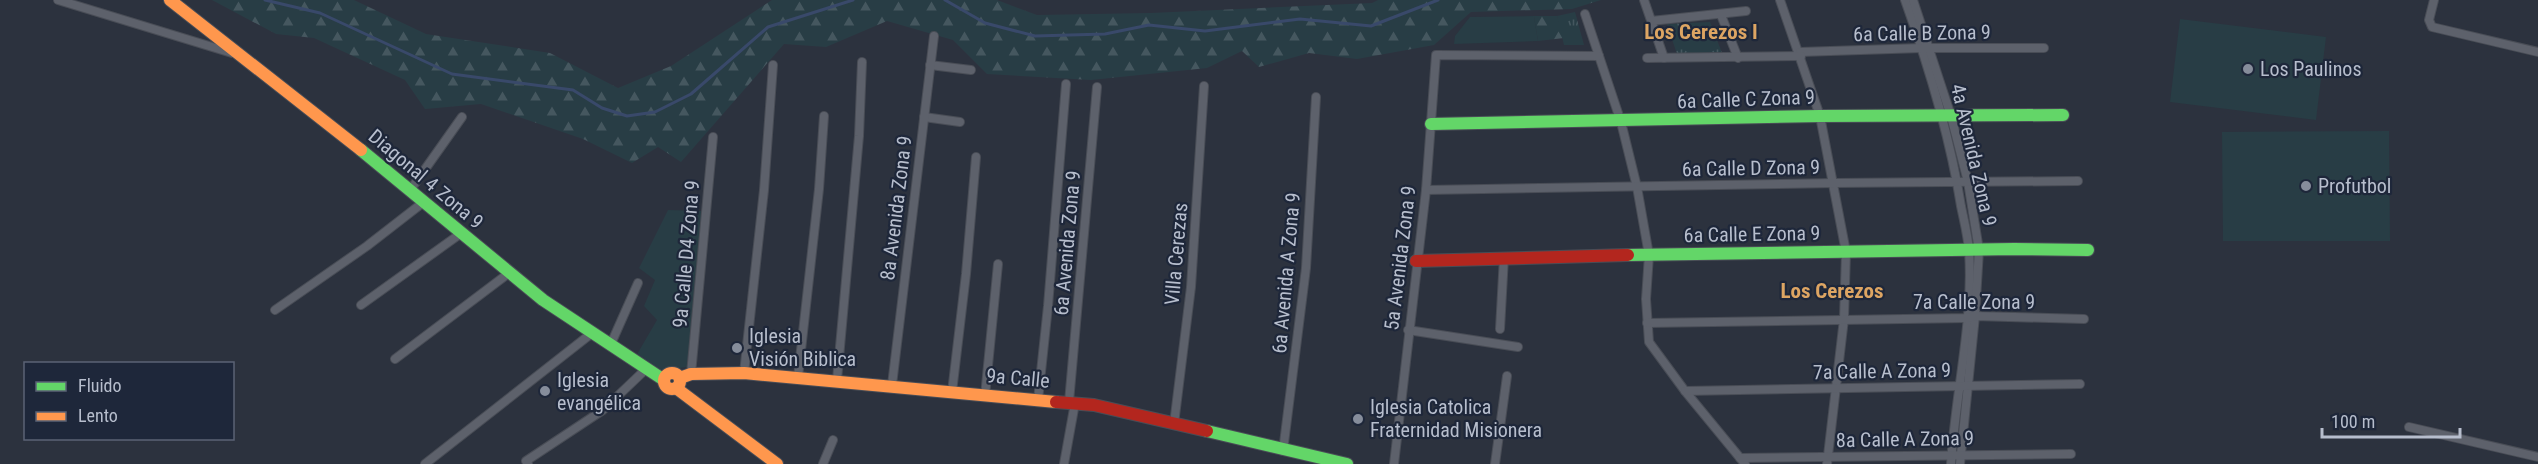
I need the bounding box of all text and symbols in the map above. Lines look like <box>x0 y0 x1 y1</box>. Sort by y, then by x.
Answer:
district label: Los Cerezos I <box>1644 20 1758 44</box>
street label: 6a Calle B Zona 9 <box>1853 20 1991 46</box>
place label: Los Paulinos <box>2260 57 2362 81</box>
marker: Los Paulinos <box>2241 62 2255 76</box>
street label: 4a Avenida Zona 9 <box>1946 82 2002 228</box>
street label: 6a Calle C Zona 9 <box>1677 85 1815 113</box>
street label: Diagonal 4 Zona 9 <box>364 124 488 234</box>
street label: 8a Avenida Zona 9 <box>875 134 917 282</box>
street label: 6a Calle D Zona 9 <box>1682 155 1820 181</box>
street label: 6a Avenida Zona 9 <box>1049 170 1085 316</box>
place label: Profutbol <box>2318 174 2391 198</box>
street label: 9a Calle D4 Zona 9 <box>668 179 704 329</box>
marker: Profutbol <box>2299 179 2313 193</box>
street label: 5a Avenida Zona 9 <box>1379 184 1421 332</box>
street label: 6a Avenida A Zona 9 <box>1267 192 1305 354</box>
street label: Villa Cerezas <box>1160 202 1192 306</box>
street label: 6a Calle E Zona 9 <box>1683 221 1821 247</box>
district label: Los Cerezos <box>1780 279 1884 303</box>
street label: 7a Calle Zona 9 <box>1913 290 2035 314</box>
place label: Iglesia Visión Biblica <box>749 324 856 371</box>
marker: Iglesia Visión Biblica <box>730 341 744 355</box>
street label: 7a Calle A Zona 9 <box>1813 358 1951 384</box>
legend <box>24 362 234 440</box>
street label: 9a Calle <box>985 363 1051 393</box>
place label: Iglesia evangélica <box>557 368 641 415</box>
text: Fluido <box>78 375 122 396</box>
marker: Iglesia evangélica <box>538 384 552 398</box>
place label: Iglesia Catolica Fraternidad Misionera <box>1370 395 1542 442</box>
scale bar <box>2322 401 2460 439</box>
text: Lento <box>78 405 118 426</box>
text: 100 m <box>2331 411 2375 432</box>
marker: Iglesia Catolica Fraternidad Misionera <box>1351 412 1365 426</box>
street label: 8a Calle A Zona 9 <box>1836 426 1974 452</box>

